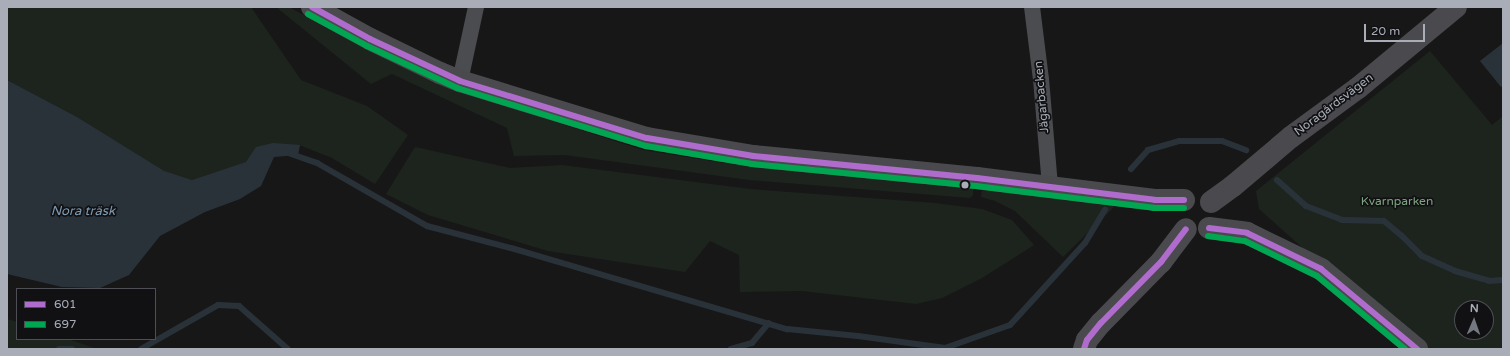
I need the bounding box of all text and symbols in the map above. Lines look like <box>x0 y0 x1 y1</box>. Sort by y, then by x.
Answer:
scale bar <box>1366 16 1427 42</box>
text: 20 m <box>1371 24 1400 38</box>
street label: Jägarbacken <box>1032 60 1052 134</box>
street label: Noragårdsvägen <box>1292 71 1376 139</box>
unlabelled marker <box>960 180 970 190</box>
park label: Kvarnparken <box>1361 195 1433 209</box>
water label: Nora träsk <box>51 203 115 219</box>
legend <box>16 288 156 340</box>
text: 601 <box>54 297 77 311</box>
north arrow <box>1454 300 1494 340</box>
text: N <box>1470 302 1479 315</box>
text: 697 <box>54 317 77 331</box>

